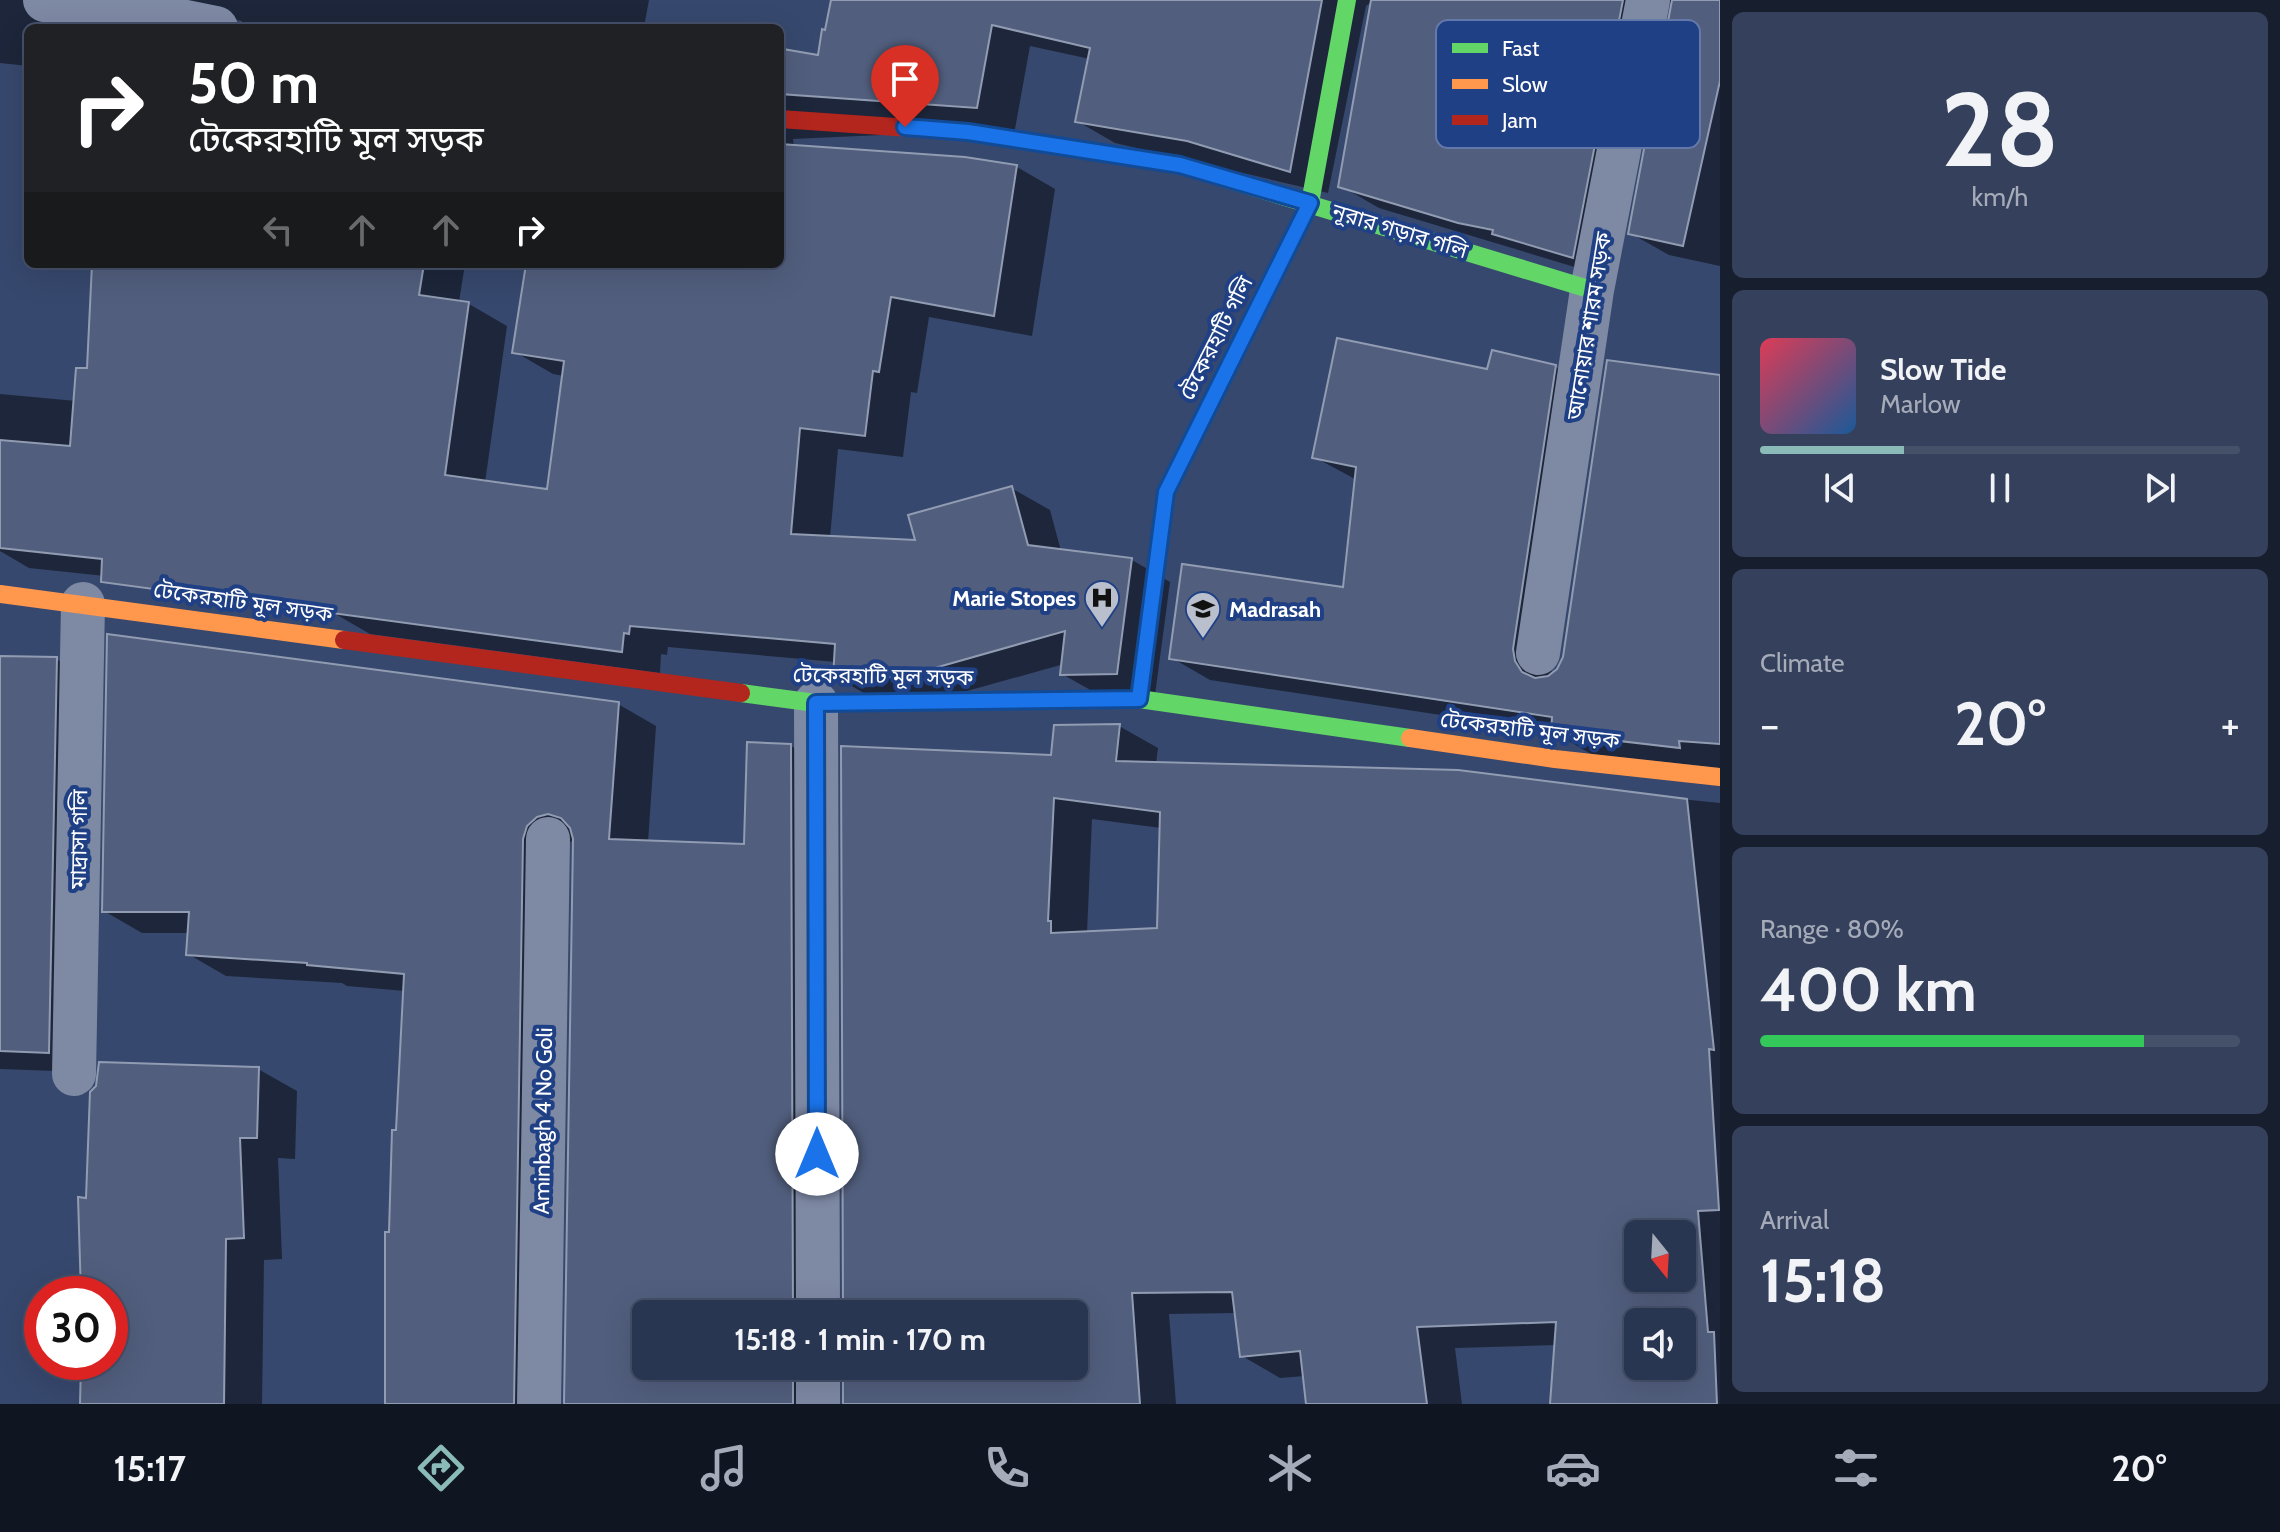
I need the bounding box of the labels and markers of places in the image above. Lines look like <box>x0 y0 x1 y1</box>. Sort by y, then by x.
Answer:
pin <box>871 45 939 127</box>
hospital icon: Marie Stopes <box>1083 579 1121 629</box>
place label: Marie Stopes <box>952 585 1076 612</box>
school or university icon: Madrasah <box>1184 590 1222 640</box>
place label: Madrasah <box>1229 596 1321 623</box>

